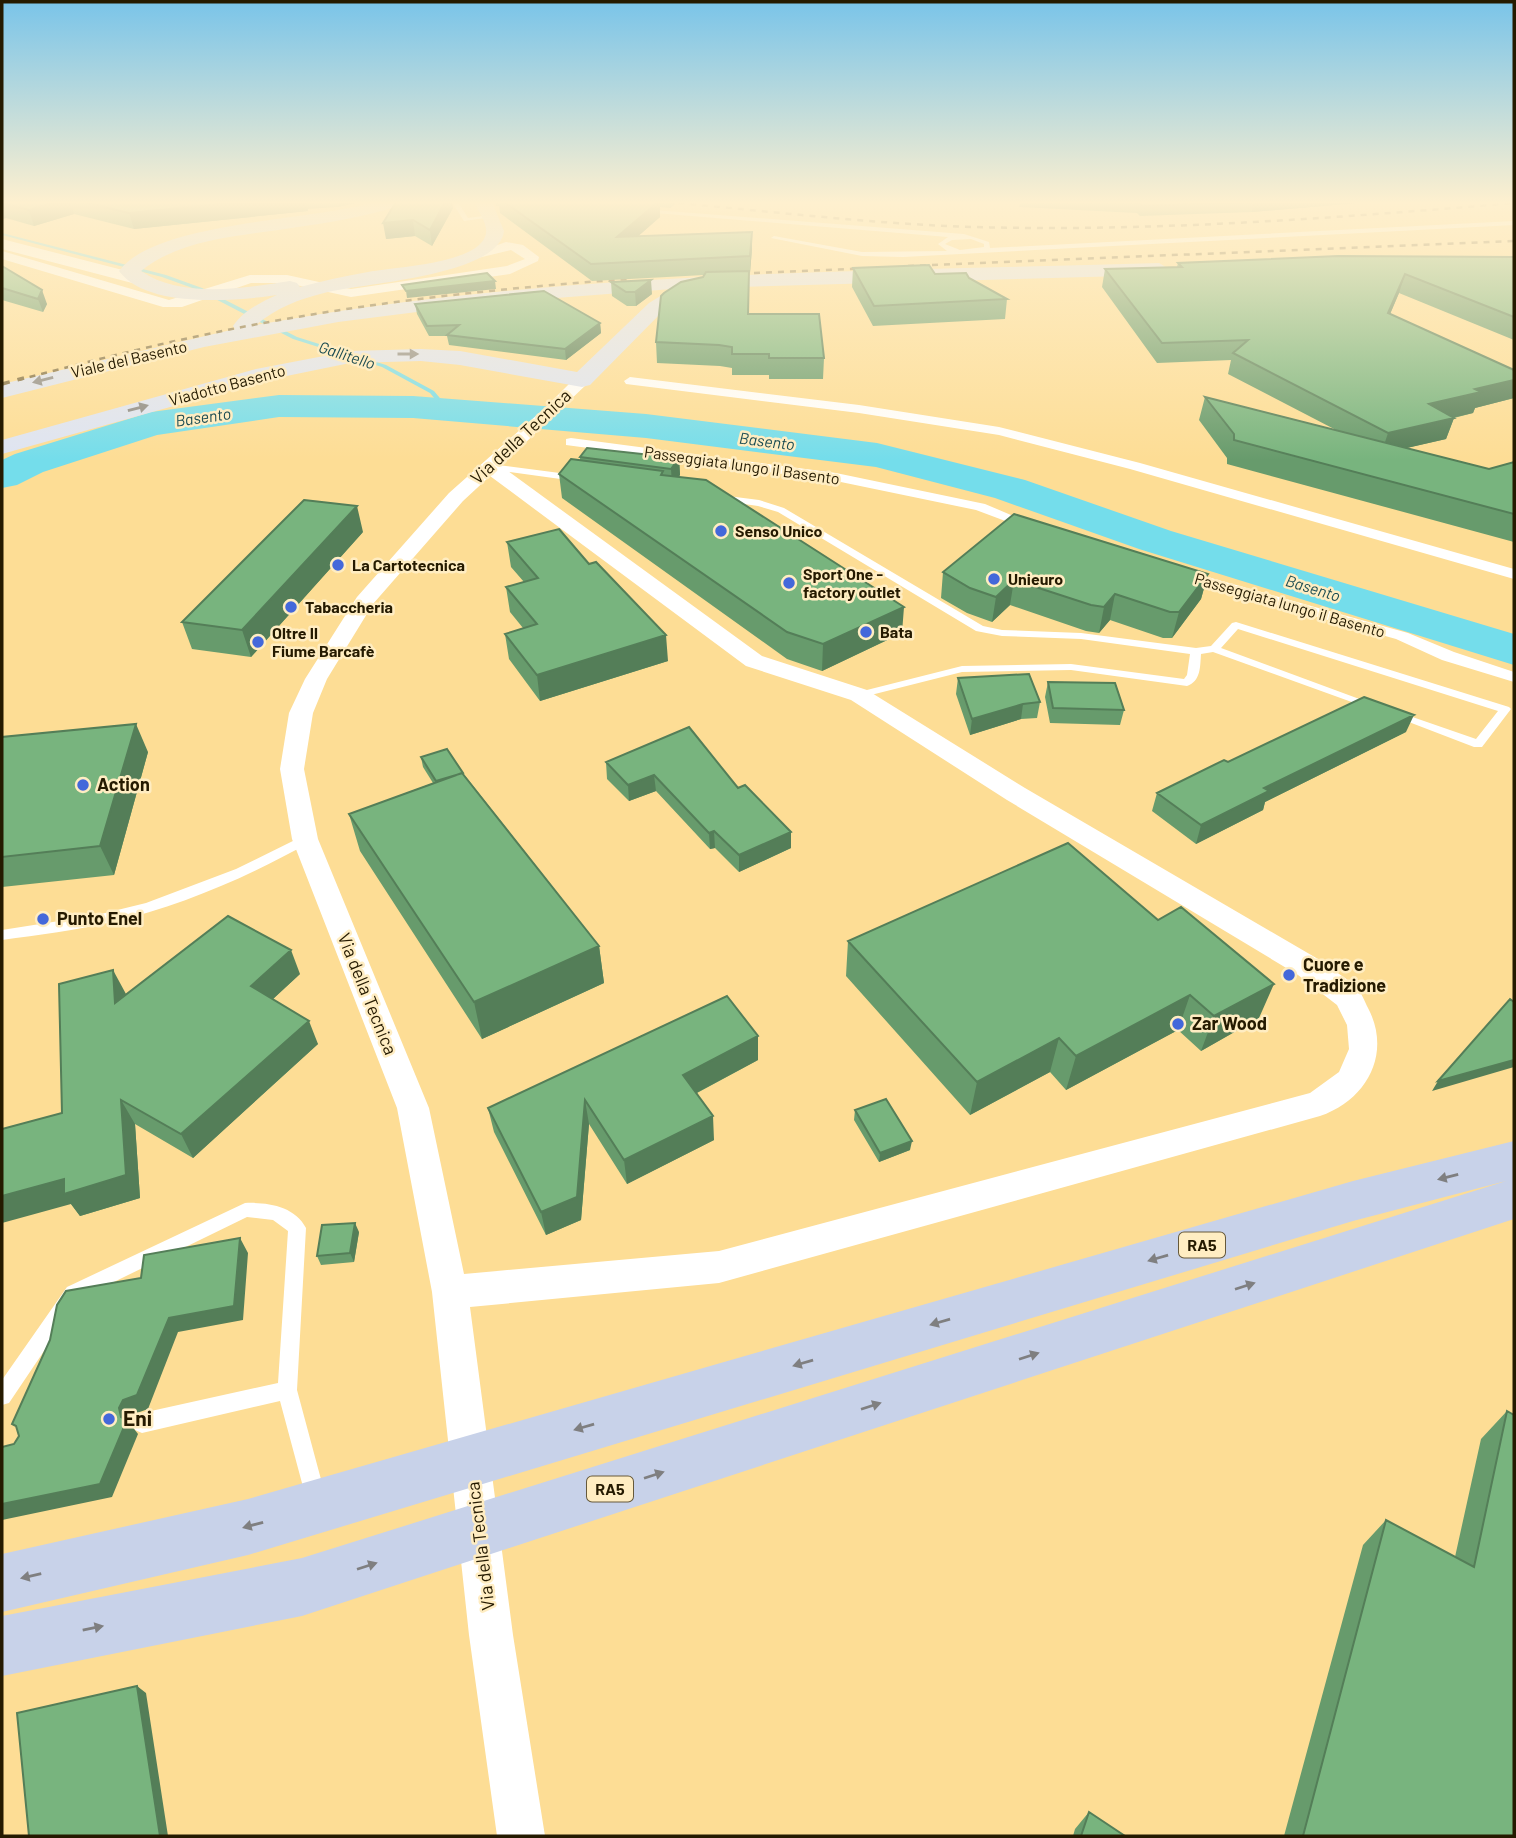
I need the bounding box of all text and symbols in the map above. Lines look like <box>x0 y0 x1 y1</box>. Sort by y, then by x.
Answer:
street label: Viale del Basento <box>69 336 189 381</box>
water label: Gallitello <box>317 336 378 373</box>
one-way arrow <box>398 349 420 360</box>
street label: Viadotto Basento <box>167 360 287 409</box>
one-way arrow <box>32 375 54 386</box>
street label: Via della Tecnica <box>466 384 575 488</box>
one-way arrow <box>128 403 149 413</box>
water label: Basento <box>174 403 232 430</box>
water label: Basento <box>738 428 796 453</box>
street label: Passeggiata lungo il Basento <box>643 441 841 488</box>
place label: Senso Unico <box>735 521 823 540</box>
marker: Senso Unico <box>713 523 729 539</box>
place label: La Cartotecnica <box>352 555 465 574</box>
marker: La Cartotecnica <box>330 557 346 573</box>
place label: Sport One - factory outlet <box>803 564 901 601</box>
street label: Passeggiata lungo il Basento <box>1193 568 1388 641</box>
place label: Unieuro <box>1008 569 1063 588</box>
water label: Basento <box>1284 570 1343 605</box>
marker: Unieuro <box>986 571 1002 587</box>
marker: Sport One - factory outlet <box>781 575 797 591</box>
place label: Tabaccheria <box>305 597 393 616</box>
marker: Tabaccheria <box>283 599 299 615</box>
place label: Bata <box>880 622 913 641</box>
place label: Oltre Il Fiume Barcafè <box>272 623 375 660</box>
marker: Bata <box>858 624 874 640</box>
marker: Oltre Il Fiume Barcafè <box>250 634 266 650</box>
place label: Action <box>97 773 150 795</box>
marker: Action <box>75 777 91 793</box>
place label: Punto Enel <box>57 907 142 929</box>
marker: Punto Enel <box>35 911 51 927</box>
street label: Via della Tecnica <box>334 930 402 1058</box>
place label: Cuore e Tradizione <box>1303 953 1386 996</box>
marker: Cuore e Tradizione <box>1281 967 1297 983</box>
place label: Zar Wood <box>1192 1012 1267 1034</box>
marker: Zar Wood <box>1170 1016 1186 1032</box>
one-way arrow <box>1437 1172 1459 1183</box>
road number: RA5 <box>1179 1232 1225 1258</box>
one-way arrow <box>1147 1253 1168 1263</box>
one-way arrow <box>1235 1280 1256 1291</box>
one-way arrow <box>929 1318 950 1328</box>
one-way arrow <box>1019 1350 1040 1361</box>
one-way arrow <box>792 1358 813 1368</box>
one-way arrow <box>861 1401 882 1411</box>
place label: Eni <box>123 1405 152 1430</box>
marker: Eni <box>101 1411 117 1427</box>
one-way arrow <box>574 1423 595 1433</box>
one-way arrow <box>644 1470 665 1480</box>
road number: RA5 <box>587 1476 633 1502</box>
street label: Via della Tecnica <box>461 1481 499 1612</box>
one-way arrow <box>242 1521 263 1531</box>
one-way arrow <box>357 1561 378 1571</box>
one-way arrow <box>20 1571 42 1582</box>
one-way arrow <box>82 1622 104 1633</box>

